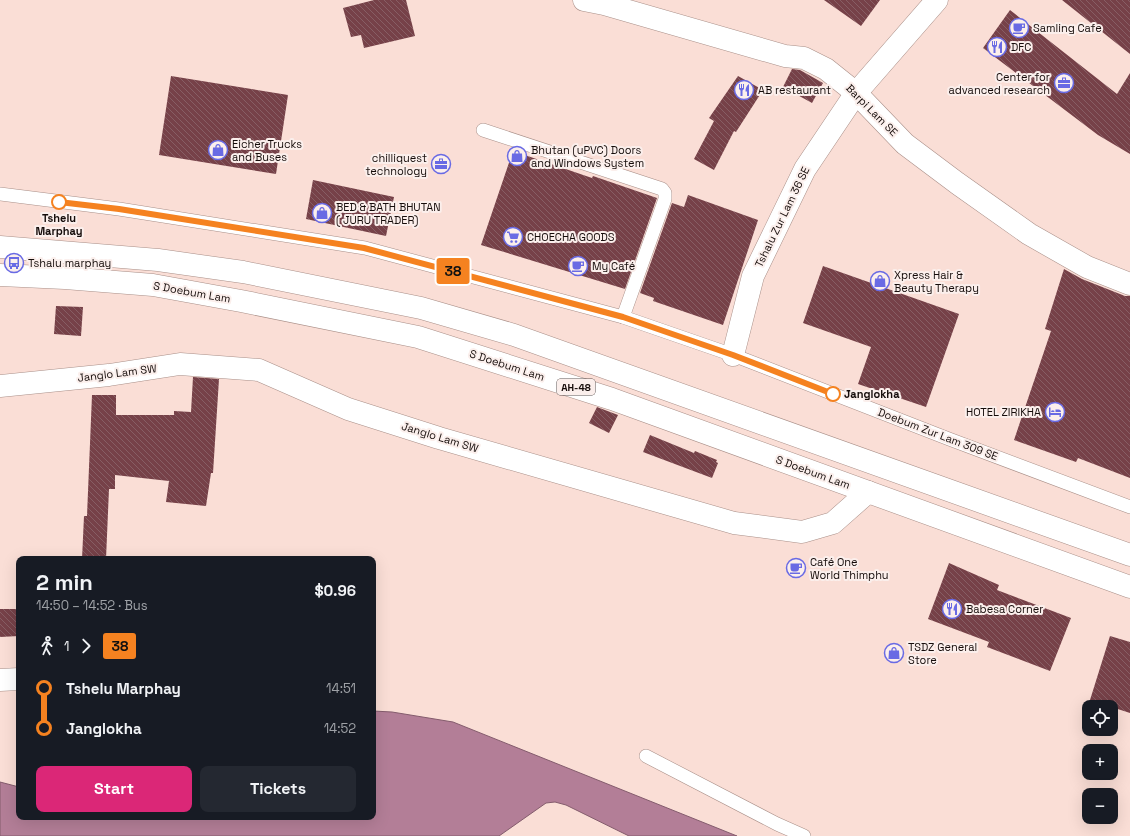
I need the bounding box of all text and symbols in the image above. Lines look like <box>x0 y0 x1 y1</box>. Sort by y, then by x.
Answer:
cafe icon: Samling Cafe <box>1008 17 1030 39</box>
place label: Samling Cafe <box>1033 21 1102 35</box>
restaurant icon: DFC <box>986 36 1008 58</box>
place label: DFC <box>1011 40 1031 54</box>
place label: Center for advanced research <box>949 70 1050 97</box>
office icon: Center for advanced research <box>1053 72 1075 94</box>
restaurant icon: AB restaurant <box>733 79 755 101</box>
street label: Barpi Lam SE <box>843 81 901 139</box>
place label: AB restaurant <box>758 83 831 97</box>
place label: Eicher Trucks and Buses <box>232 137 302 164</box>
shop icon: Eicher Trucks and Buses <box>207 139 229 161</box>
place label: Bhutan (uPVC) Doors and Windows System <box>531 143 644 170</box>
shop icon: Bhutan (uPVC) Doors and Windows System <box>506 145 528 167</box>
place label: chilliquest technology <box>365 151 427 178</box>
office icon: chilliquest technology <box>430 153 452 175</box>
street label: Tshalu Zur Lam 36 SE <box>752 164 812 270</box>
marker: Tshelu Marphay <box>51 194 67 210</box>
place label: BED & BATH BHUTAN ( JURU TRADER) <box>336 200 441 227</box>
shop icon: BED & BATH BHUTAN ( JURU TRADER) <box>311 202 333 224</box>
place label: Tshelu Marphay <box>35 211 83 238</box>
supermarket icon: CHOECHA GOODS <box>502 226 524 248</box>
place label: CHOECHA GOODS <box>527 230 615 244</box>
bus stop icon: Tshalu marphay <box>3 252 25 274</box>
cafe icon: My Café <box>567 255 589 277</box>
place label: Tshalu marphay <box>28 256 111 270</box>
line badge: 38 <box>435 258 471 284</box>
place label: My Café <box>592 259 635 273</box>
text: 38 <box>445 262 461 280</box>
place label: Xpress Hair & Beauty Therapy <box>894 268 979 295</box>
shop icon: Xpress Hair & Beauty Therapy <box>869 270 891 292</box>
street label: S Doebum Lam <box>152 278 232 306</box>
street label: S Doebum Lam <box>468 346 546 384</box>
street label: Janglo Lam SW <box>77 361 158 385</box>
road number: AH-48 <box>557 379 595 395</box>
marker: Janglokha <box>825 386 841 402</box>
place label: Janglokha <box>844 387 900 401</box>
hotel icon: HOTEL ZIRIKHA <box>1044 401 1066 423</box>
street label: Doebum Zur Lam 309 SE <box>876 405 1000 463</box>
place label: HOTEL ZIRIKHA <box>966 405 1041 419</box>
street label: Janglo Lam SW <box>400 419 481 455</box>
street label: S Doebum Lam <box>774 452 852 492</box>
place label: Café One World Thimphu <box>810 555 889 582</box>
cafe icon: Café One World Thimphu <box>785 557 807 579</box>
text: 2 min <box>36 568 93 596</box>
text: $0.96 <box>314 581 356 600</box>
text: 14:50 – 14:52 · Bus <box>36 597 148 614</box>
restaurant icon: Babesa Corner <box>941 598 963 620</box>
place label: Babesa Corner <box>966 602 1044 616</box>
icon: walk <box>36 635 58 657</box>
icon: forward <box>75 635 97 657</box>
text: 38 <box>111 637 128 655</box>
text: 1 <box>64 638 69 655</box>
place label: TSDZ General Store <box>908 640 977 667</box>
shop icon: TSDZ General Store <box>883 642 905 664</box>
text: Tshelu Marphay <box>66 679 181 698</box>
text: 14:51 <box>326 680 356 697</box>
map controls <box>1082 700 1118 824</box>
button: locate <box>1082 700 1118 736</box>
text: Janglokha <box>66 719 142 738</box>
text: 14:52 <box>324 720 356 737</box>
button: + <box>1082 744 1118 780</box>
button: Start <box>36 766 192 812</box>
button: Tickets <box>200 766 356 812</box>
button: − <box>1082 788 1118 824</box>

